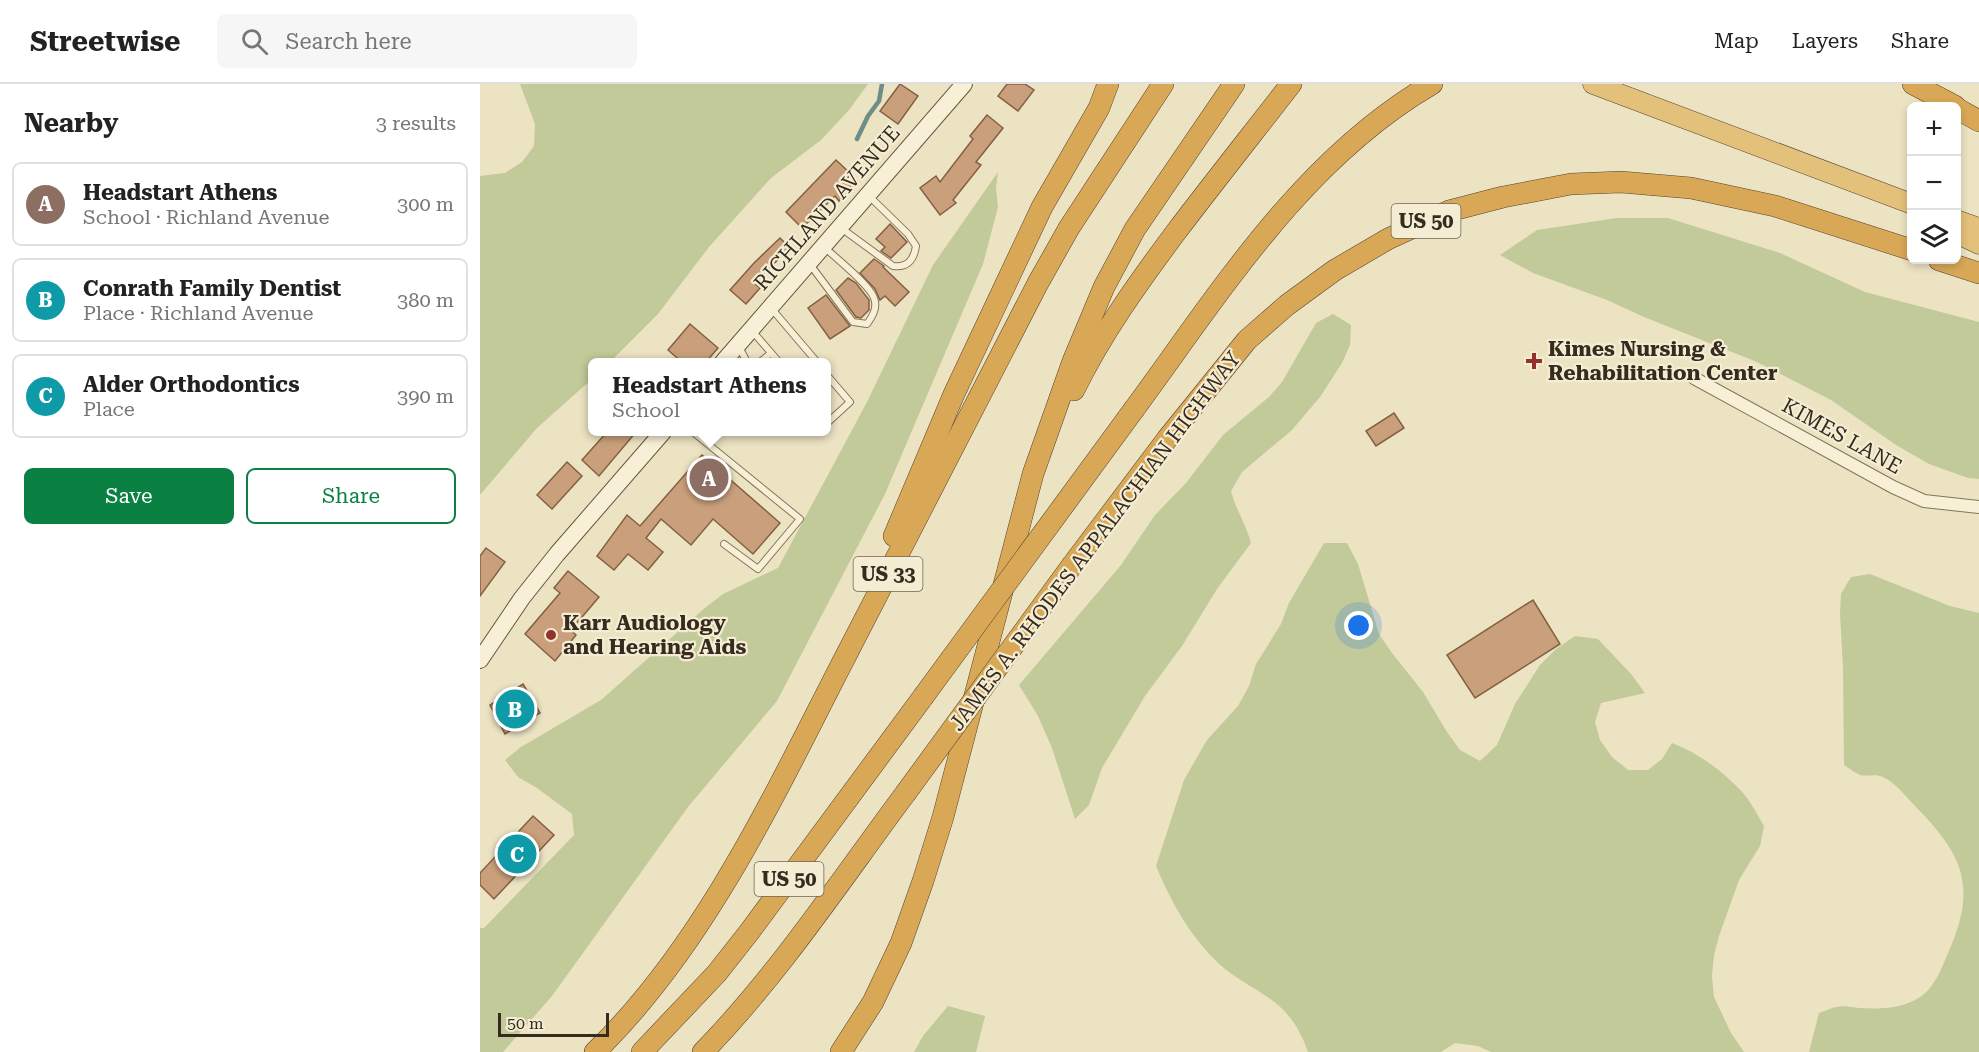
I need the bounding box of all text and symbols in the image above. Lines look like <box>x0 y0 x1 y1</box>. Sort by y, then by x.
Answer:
search box <box>217 14 637 68</box>
text: Streetwise <box>30 25 181 58</box>
icon: search <box>238 25 271 58</box>
text: Search here <box>286 29 412 54</box>
text: Map <box>1714 29 1759 53</box>
text: Layers <box>1792 29 1858 53</box>
text: Share <box>1891 29 1949 53</box>
map controls <box>1907 102 1961 264</box>
button: + <box>1907 102 1961 156</box>
text: Nearby <box>24 108 118 138</box>
text: 3 results <box>376 111 456 135</box>
street label: RICHLAND AVENUE <box>749 121 905 295</box>
button: − <box>1907 156 1961 210</box>
text: Headstart Athens <box>83 180 277 205</box>
text: A <box>38 192 53 216</box>
text: 300 m <box>397 192 454 216</box>
road number: US 50 <box>1392 204 1460 238</box>
text: School · Richland Avenue <box>83 205 329 229</box>
button: layers <box>1907 210 1961 264</box>
text: Conrath Family Dentist <box>83 276 341 301</box>
text: B <box>38 288 53 312</box>
text: 380 m <box>397 288 454 312</box>
text: Place · Richland Avenue <box>83 301 313 325</box>
place label: Kimes Nursing & Rehabilitation Center <box>1548 337 1778 385</box>
street label: JAMES A. RHODES APPALACHIAN HIGHWAY <box>944 346 1246 735</box>
marker: Kimes Nursing & Rehabilitation Center <box>1525 352 1543 370</box>
popup <box>588 358 831 436</box>
text: Alder Orthodontics <box>83 372 300 397</box>
text: Headstart Athens <box>612 373 807 398</box>
text: C <box>39 384 53 408</box>
text: 390 m <box>397 384 454 408</box>
street label: KIMES LANE <box>1778 393 1906 479</box>
text: Place <box>83 397 135 421</box>
text: School <box>612 398 680 422</box>
pin: A <box>690 456 728 500</box>
button: Save <box>24 468 234 524</box>
button: Share <box>246 468 456 524</box>
road number: US 33 <box>854 557 922 591</box>
place label: Karr Audiology and Hearing Aids <box>563 611 747 659</box>
your location <box>1344 611 1373 640</box>
marker: Karr Audiology and Hearing Aids <box>544 628 558 642</box>
pin: B <box>495 686 534 732</box>
pin: C <box>498 832 537 876</box>
road number: US 50 <box>754 862 824 896</box>
scale bar <box>498 1010 609 1038</box>
text: 50 m <box>507 1014 544 1033</box>

